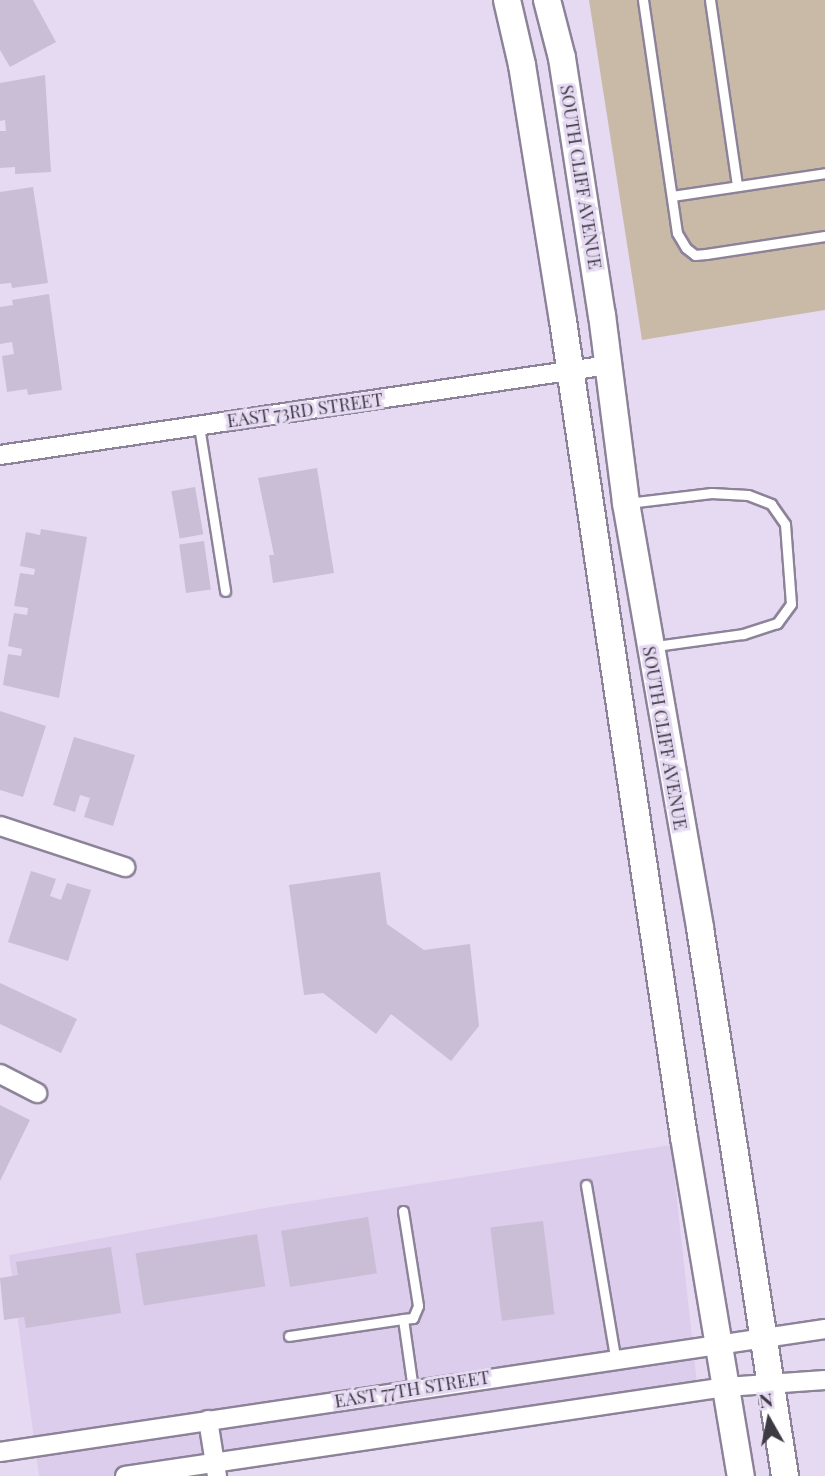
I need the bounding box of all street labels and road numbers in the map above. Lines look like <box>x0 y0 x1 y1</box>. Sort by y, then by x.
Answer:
street label: SOUTH CLIFF AVENUE <box>556 83 606 271</box>
street label: EAST 73RD STREET <box>225 388 385 432</box>
street label: SOUTH CLIFF AVENUE <box>638 644 692 832</box>
street label: EAST 77TH STREET <box>333 1366 491 1412</box>

